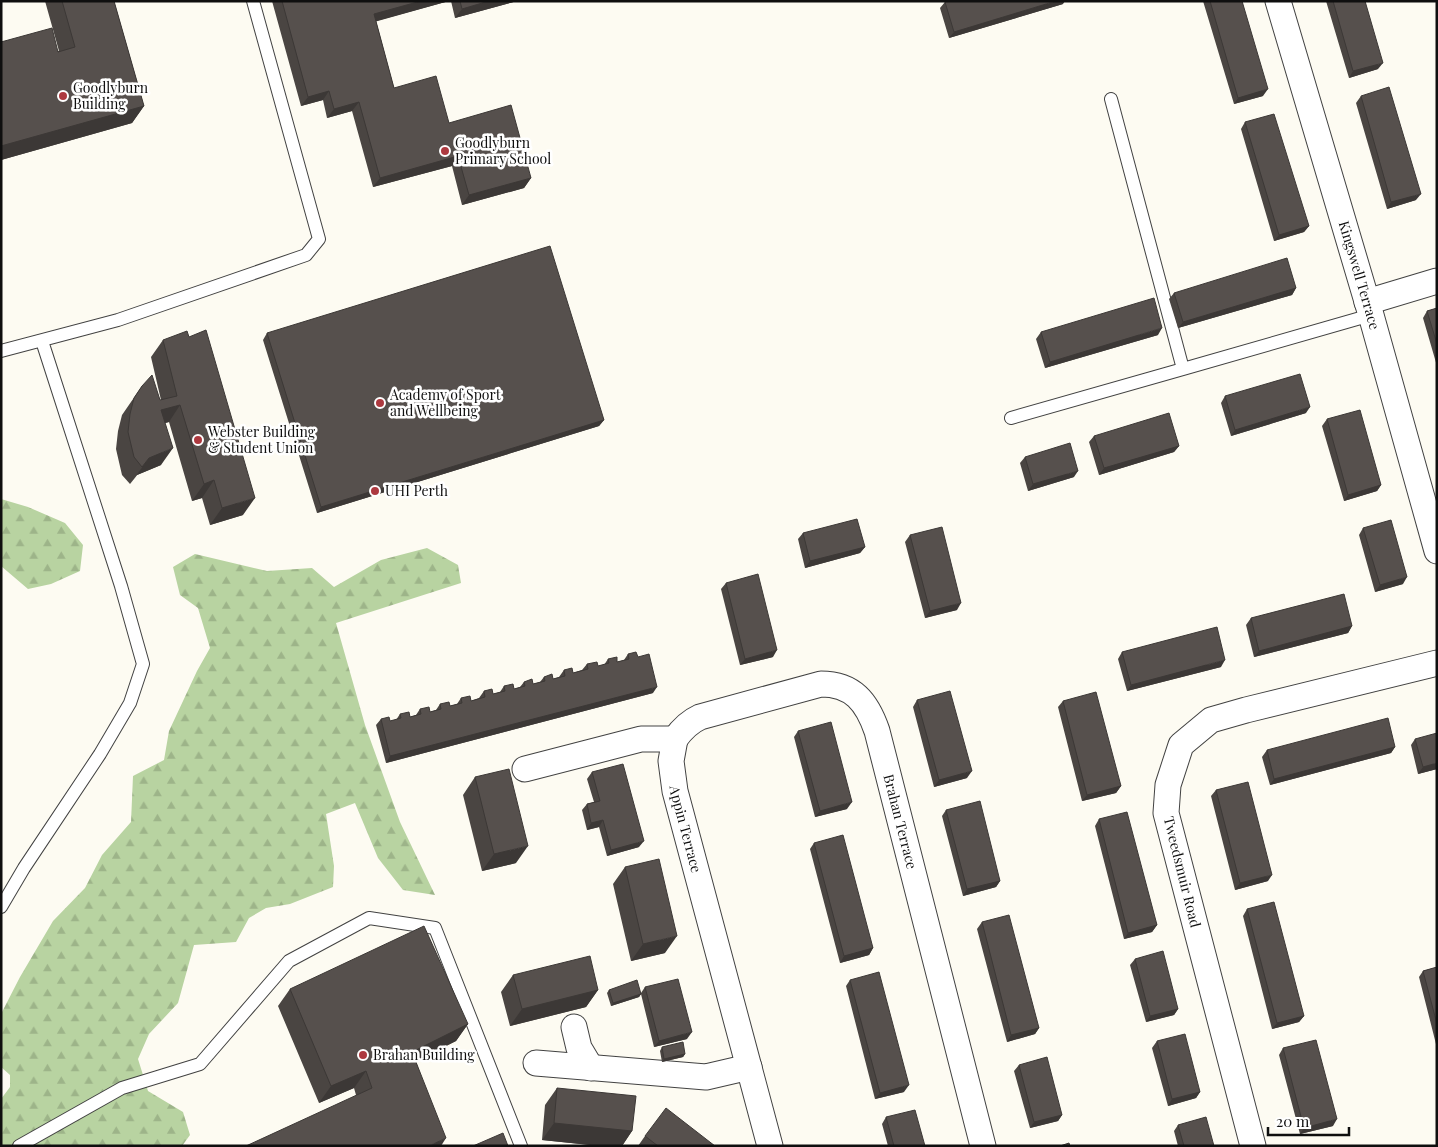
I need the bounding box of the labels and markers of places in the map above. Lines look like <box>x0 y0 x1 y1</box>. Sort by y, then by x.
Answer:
place label: Goodlyburn Building <box>73 78 149 113</box>
marker: Goodlyburn Building <box>57 90 69 102</box>
place label: Goodlyburn Primary School <box>455 133 551 168</box>
marker: Goodlyburn Primary School <box>439 145 451 157</box>
place label: Academy of Sport and Wellbeing <box>389 385 502 420</box>
marker: Academy of Sport and Wellbeing <box>374 397 386 409</box>
place label: Webster Building & Student Union <box>207 422 316 457</box>
marker: Webster Building & Student Union <box>192 434 204 446</box>
place label: UHI Perth <box>385 481 449 500</box>
marker: UHI Perth <box>369 485 381 497</box>
place label: Brahan Building <box>373 1045 475 1064</box>
marker: Brahan Building <box>357 1049 369 1061</box>

